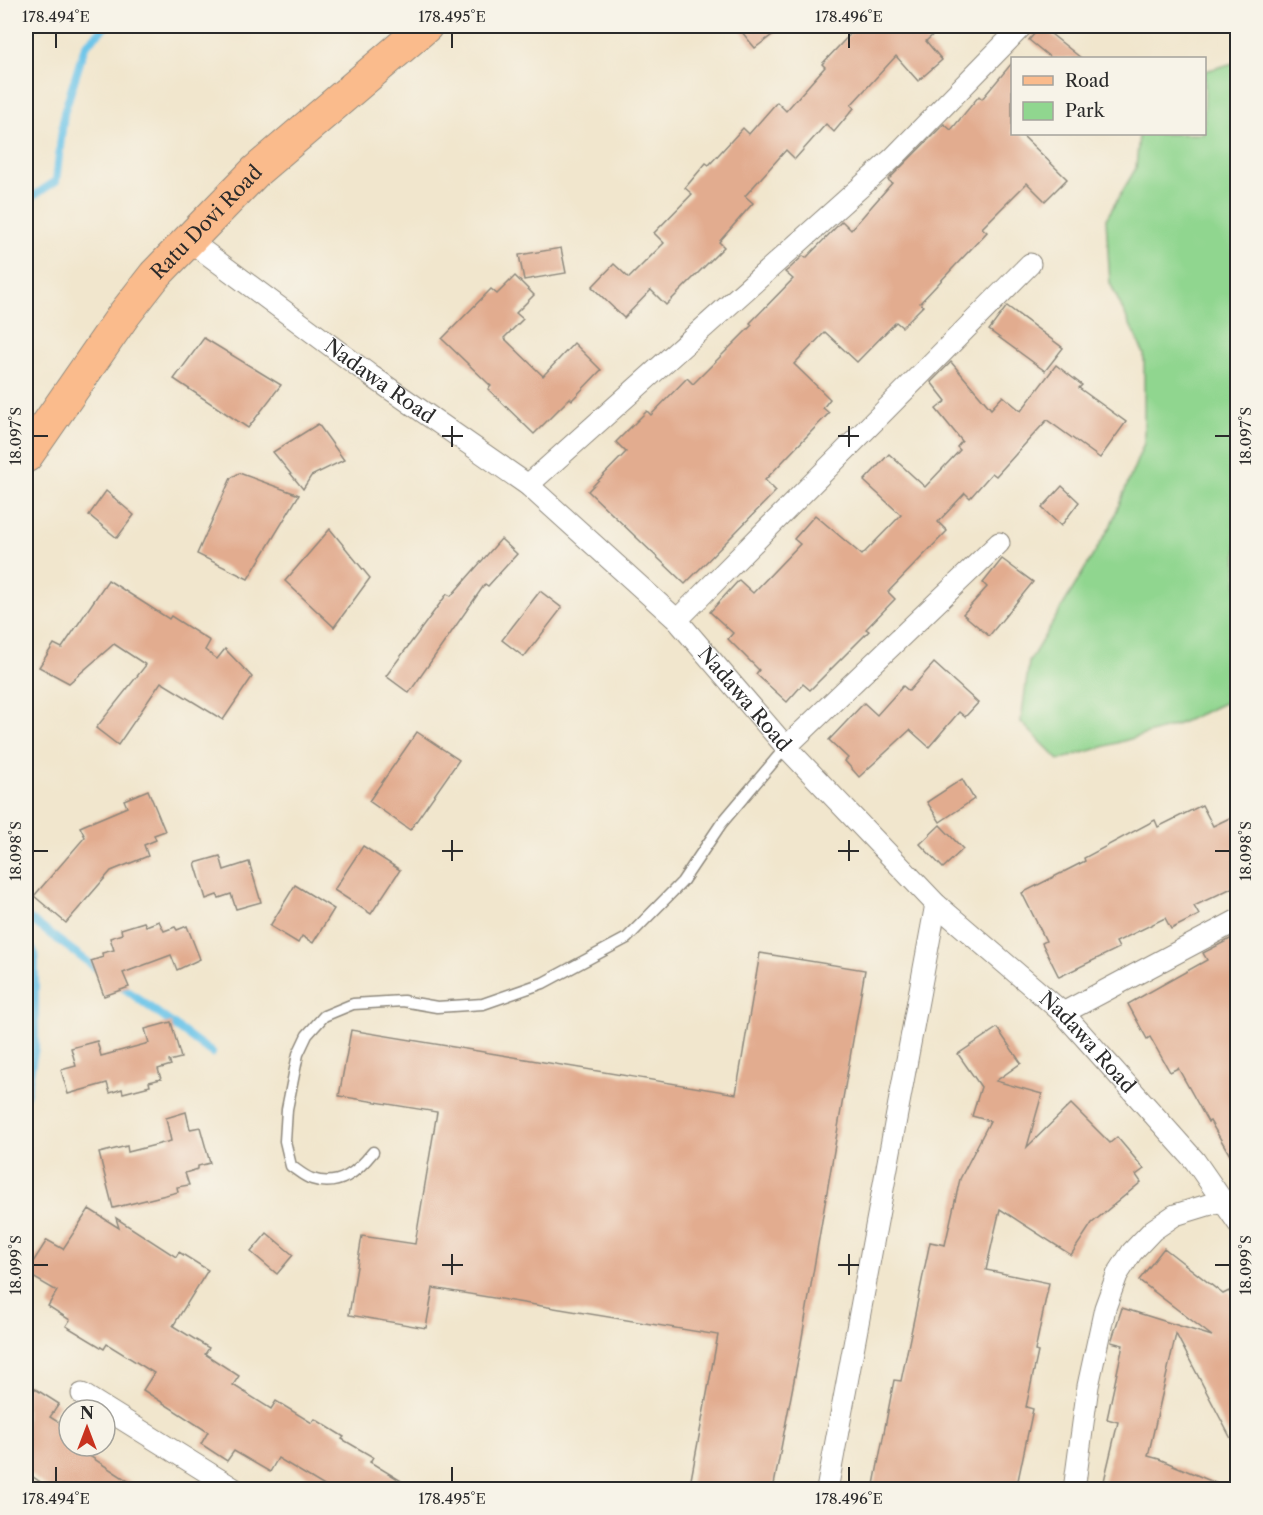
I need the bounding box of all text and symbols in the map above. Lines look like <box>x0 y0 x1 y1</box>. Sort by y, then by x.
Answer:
text: 178.494°E <box>22 7 90 26</box>
text: 178.495°E <box>418 7 486 26</box>
text: 178.496°E <box>815 7 883 26</box>
legend <box>1011 57 1206 135</box>
text: Road <box>1065 70 1110 92</box>
text: Park <box>1065 100 1106 122</box>
street label: Ratu Dovi Road <box>146 160 267 284</box>
street label: Nadawa Road <box>320 334 440 429</box>
text: 18.097°S <box>6 407 25 465</box>
text: 18.097°S <box>1236 407 1255 465</box>
street label: Nadawa Road <box>693 642 796 756</box>
text: 18.098°S <box>6 821 25 881</box>
text: 18.098°S <box>1236 821 1255 881</box>
street label: Nadawa Road <box>1035 986 1141 1098</box>
text: 18.099°S <box>6 1235 25 1295</box>
text: 18.099°S <box>1236 1235 1255 1295</box>
north arrow <box>57 1398 117 1458</box>
text: N <box>80 1403 94 1423</box>
text: 178.494°E <box>22 1489 90 1508</box>
text: 178.495°E <box>418 1489 486 1508</box>
text: 178.496°E <box>815 1489 883 1508</box>

